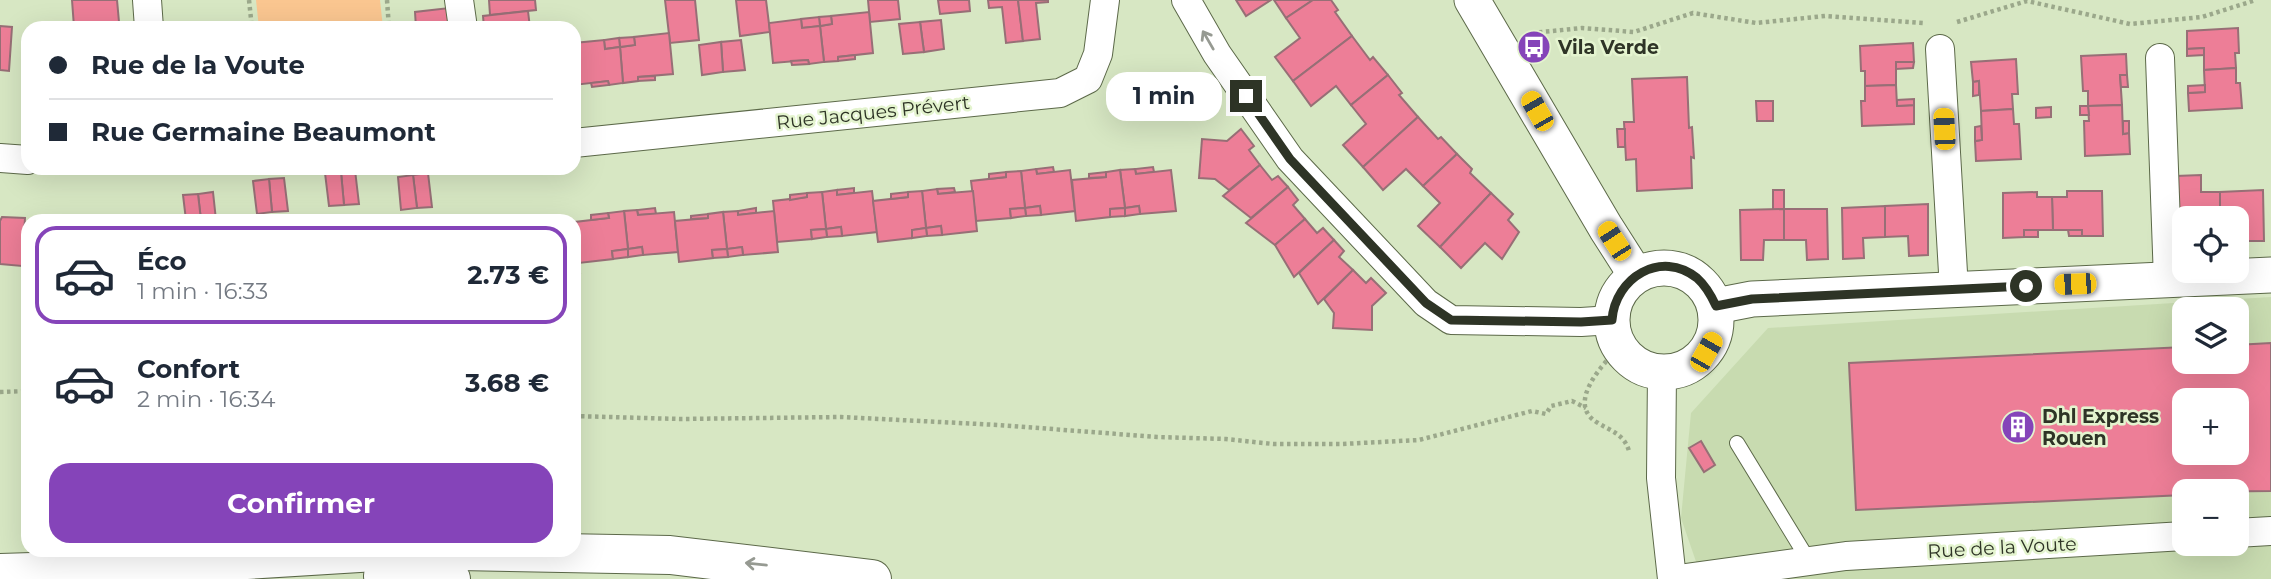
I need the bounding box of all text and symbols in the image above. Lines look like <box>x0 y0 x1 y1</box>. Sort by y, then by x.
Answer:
bus stop icon: Vila Verde <box>1515 28 1553 66</box>
one-way arrow <box>1201 30 1215 50</box>
place label: Vila Verde <box>1557 36 1659 59</box>
text: Rue de la Voute <box>91 49 305 81</box>
callout: 1 min <box>1106 72 1222 120</box>
route end <box>1230 80 1262 112</box>
text: 1 min <box>1133 82 1195 110</box>
car <box>1518 88 1557 134</box>
street label: Rue Jacques Prévert <box>775 91 971 134</box>
car <box>1933 107 1956 151</box>
text: Rue Germaine Beaumont <box>91 116 436 148</box>
map controls <box>2172 206 2249 556</box>
button: locate <box>2172 206 2249 283</box>
car <box>1594 218 1635 264</box>
icon: car <box>53 244 116 307</box>
text: Éco <box>137 245 187 277</box>
text: 2.73 € <box>467 259 549 291</box>
route start <box>2010 270 2042 302</box>
car <box>2054 273 2097 295</box>
text: 1 min · 16:33 <box>137 277 268 305</box>
button: layers <box>2172 297 2249 374</box>
car <box>1687 329 1726 375</box>
icon: car <box>53 352 116 415</box>
text: Confort <box>137 353 240 385</box>
text: 3.68 € <box>465 367 549 399</box>
text: 2 min · 16:34 <box>137 385 275 413</box>
button: + <box>2172 388 2249 465</box>
place label: Dhl Express Rouen <box>2042 405 2159 450</box>
building icon: Dhl Express Rouen <box>1999 408 2037 446</box>
button: Confirmer <box>49 463 553 543</box>
button: − <box>2172 479 2249 556</box>
street label: Rue de la Voute <box>1927 532 2077 563</box>
one-way arrow <box>745 558 767 571</box>

